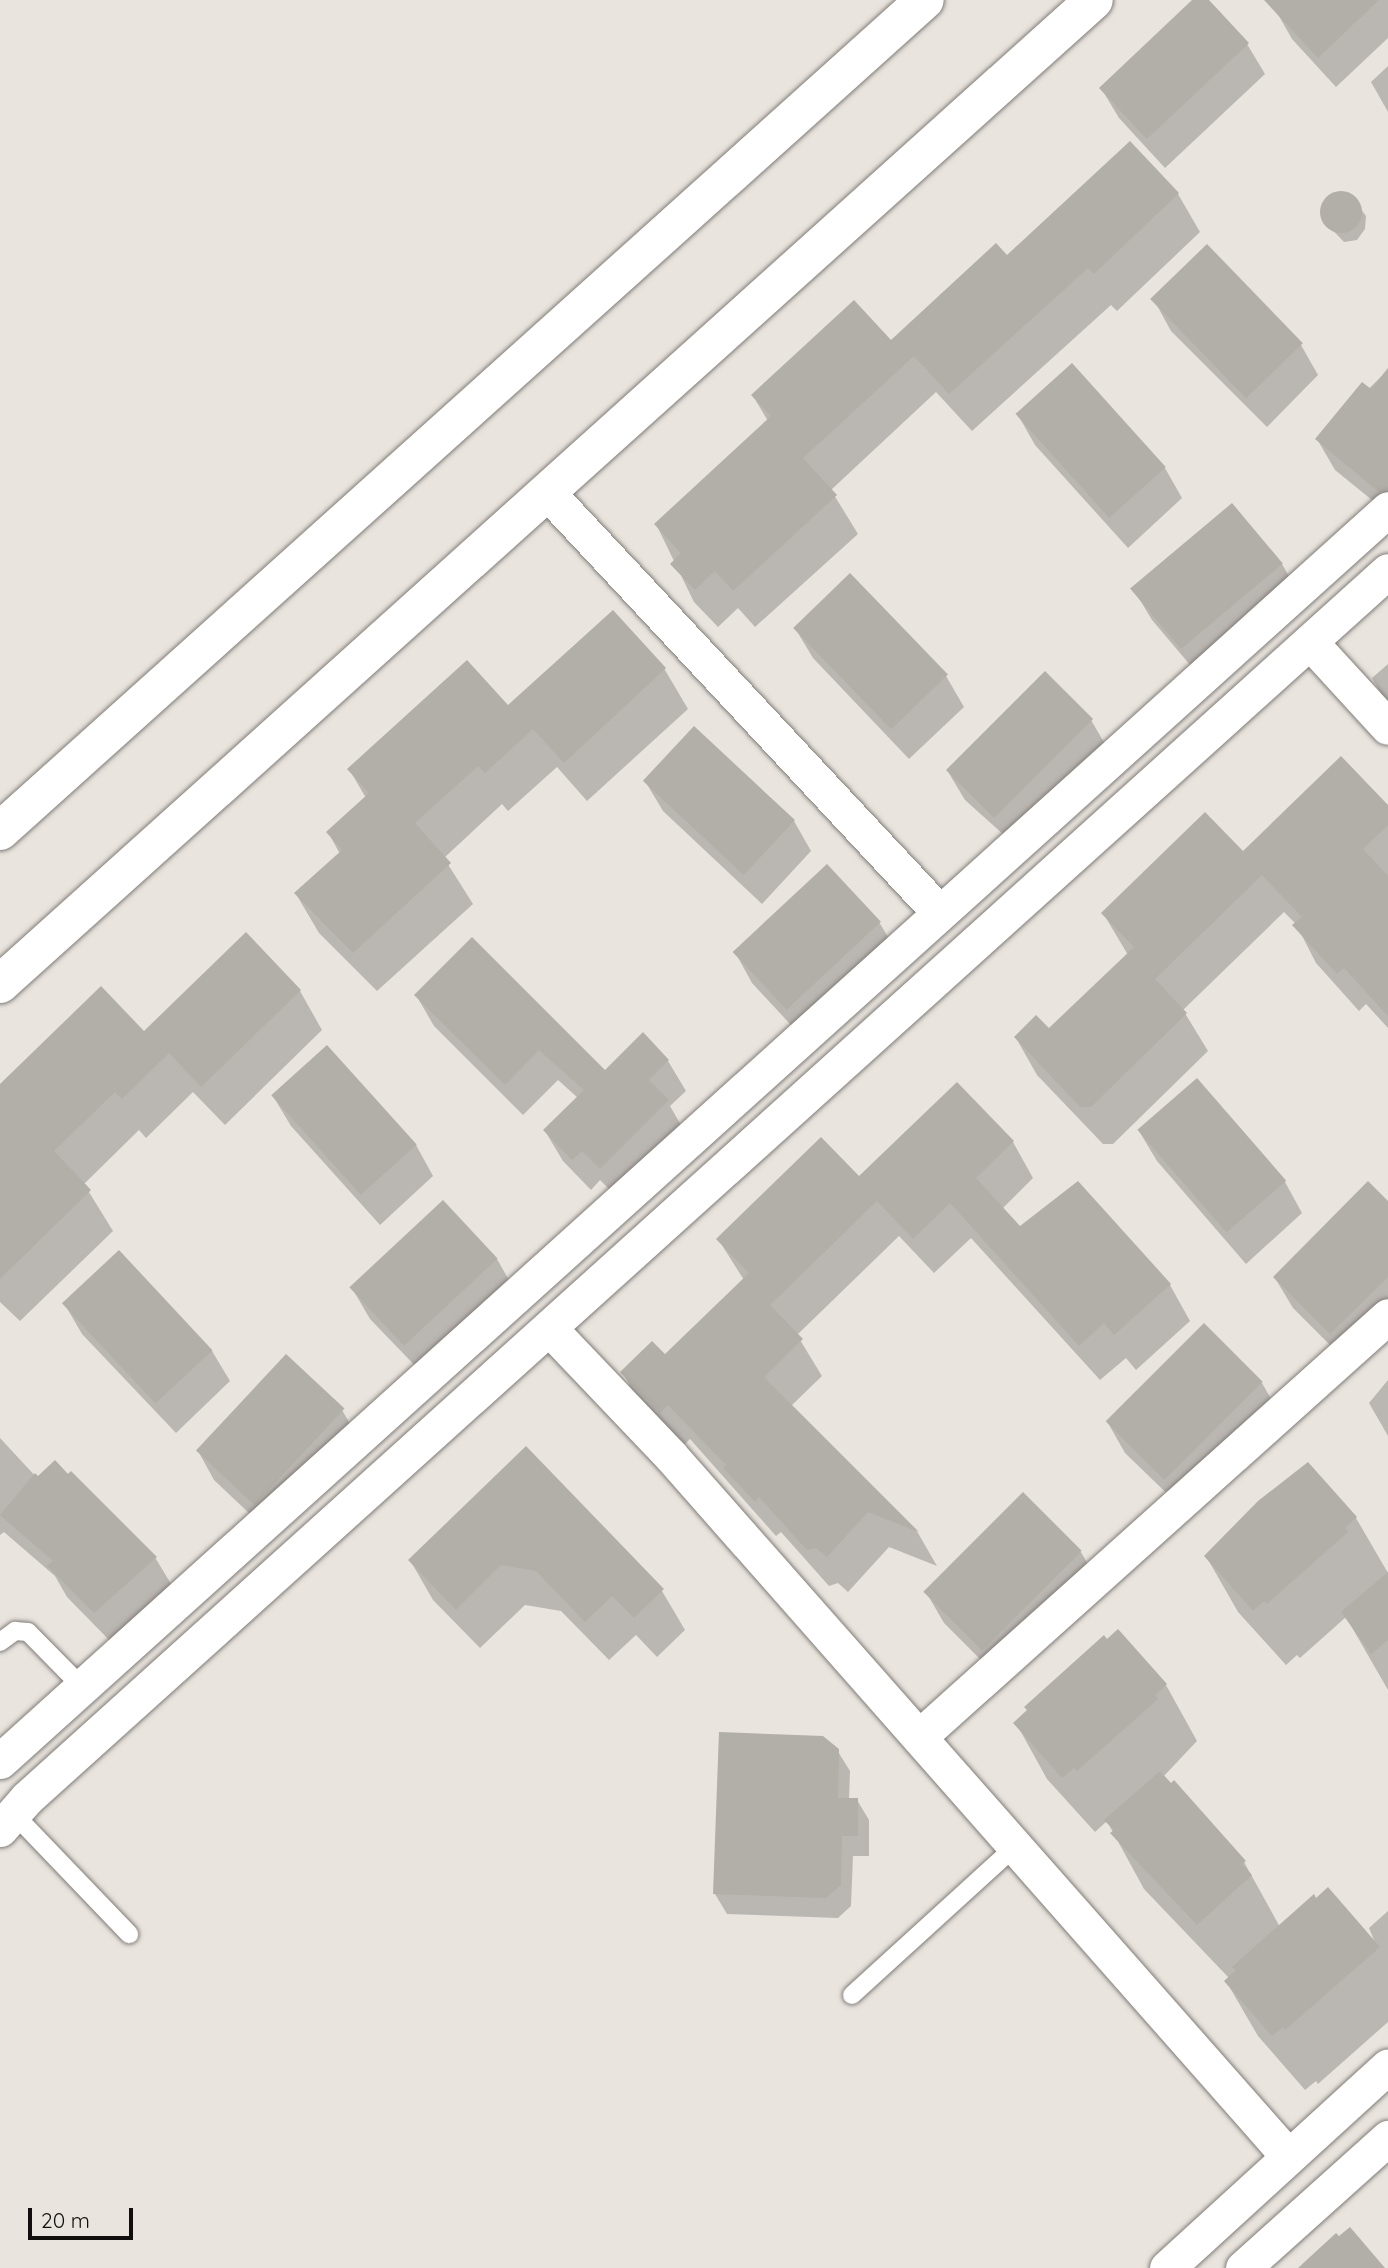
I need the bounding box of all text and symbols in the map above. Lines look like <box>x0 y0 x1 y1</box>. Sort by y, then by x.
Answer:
scale bar <box>32 2194 136 2238</box>
text: 20 m <box>41 2207 90 2233</box>

